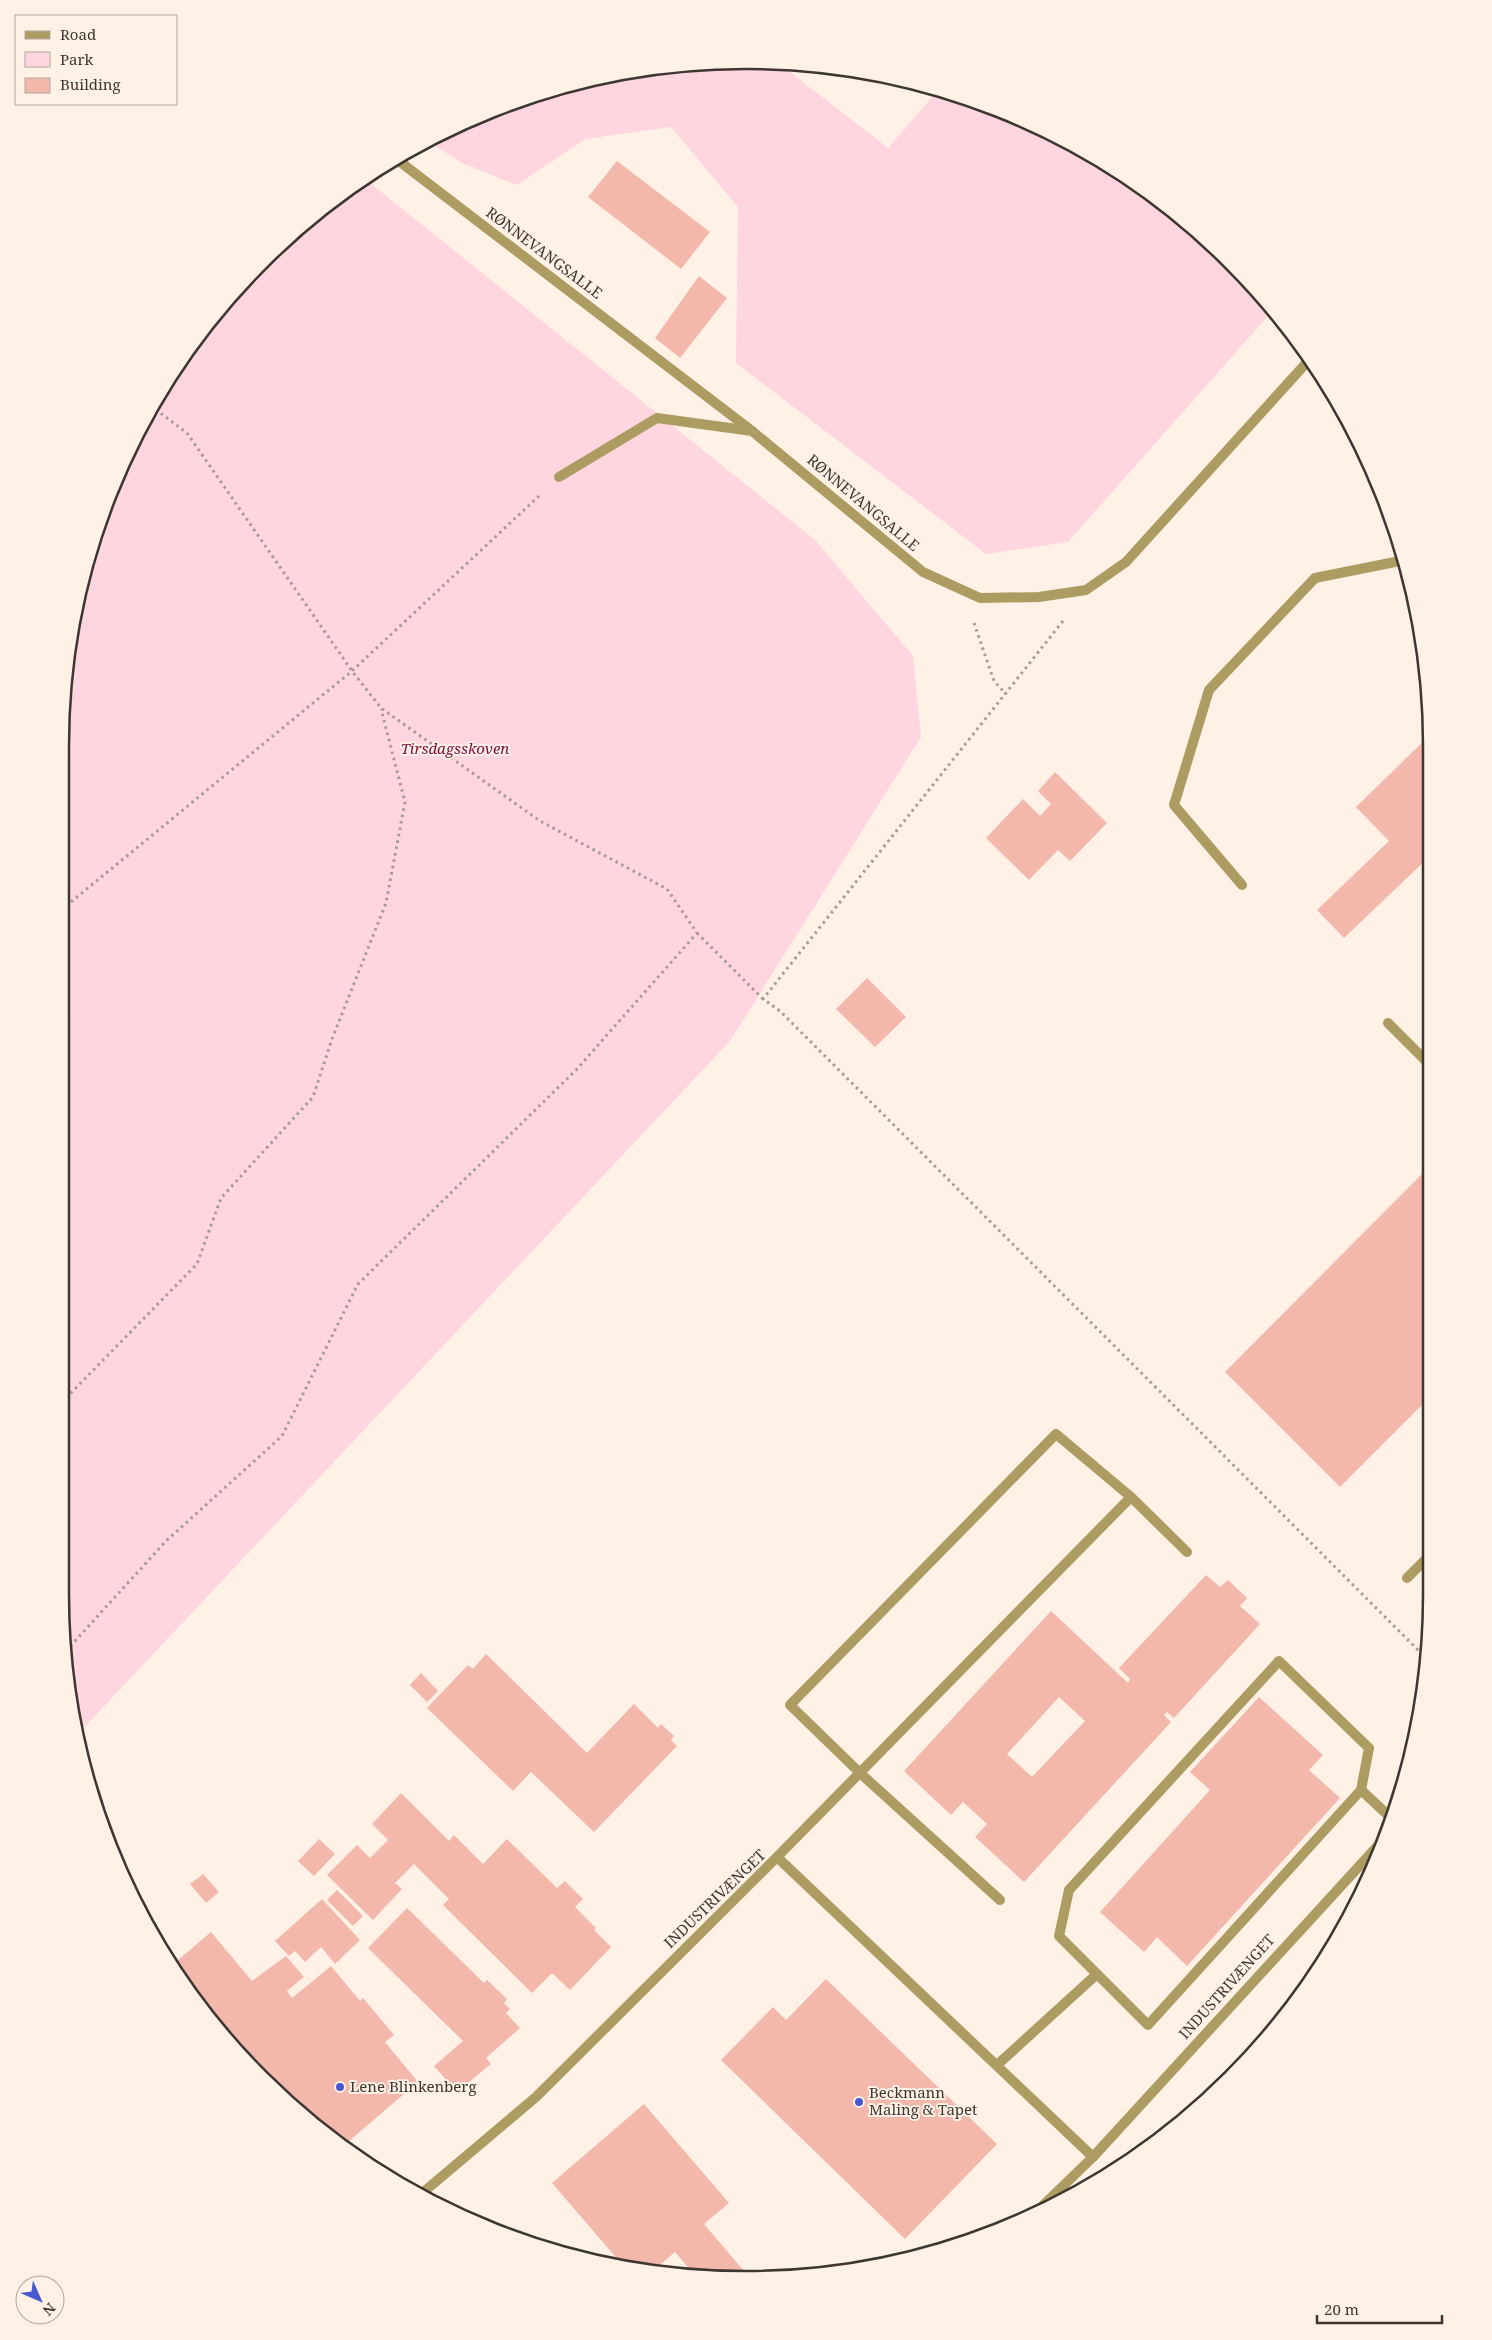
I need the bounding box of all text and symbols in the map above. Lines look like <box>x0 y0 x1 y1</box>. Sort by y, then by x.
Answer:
legend <box>15 15 178 105</box>
text: Road <box>60 24 96 44</box>
text: Park <box>60 49 94 69</box>
text: Building <box>60 74 121 94</box>
street label: RØNNEVANGSALLE <box>482 202 607 303</box>
street label: RØNNEVANGSALLE <box>803 449 924 555</box>
park label: Tirsdagsskoven <box>401 738 509 758</box>
street label: INDUSTRIVÆNGET <box>659 1844 770 1952</box>
street label: INDUSTRIVÆNGET <box>1174 1930 1279 2043</box>
place label: Lene Blinkenberg <box>350 2076 476 2096</box>
marker: Lene Blinkenberg <box>334 2081 346 2093</box>
place label: Beckmann Maling & Tapet <box>869 2082 977 2119</box>
marker: Beckmann Maling & Tapet <box>853 2096 865 2108</box>
north arrow <box>15 2275 65 2325</box>
scale bar <box>1317 2292 1442 2324</box>
text: N <box>39 2299 60 2320</box>
text: 20 m <box>1324 2299 1359 2319</box>

